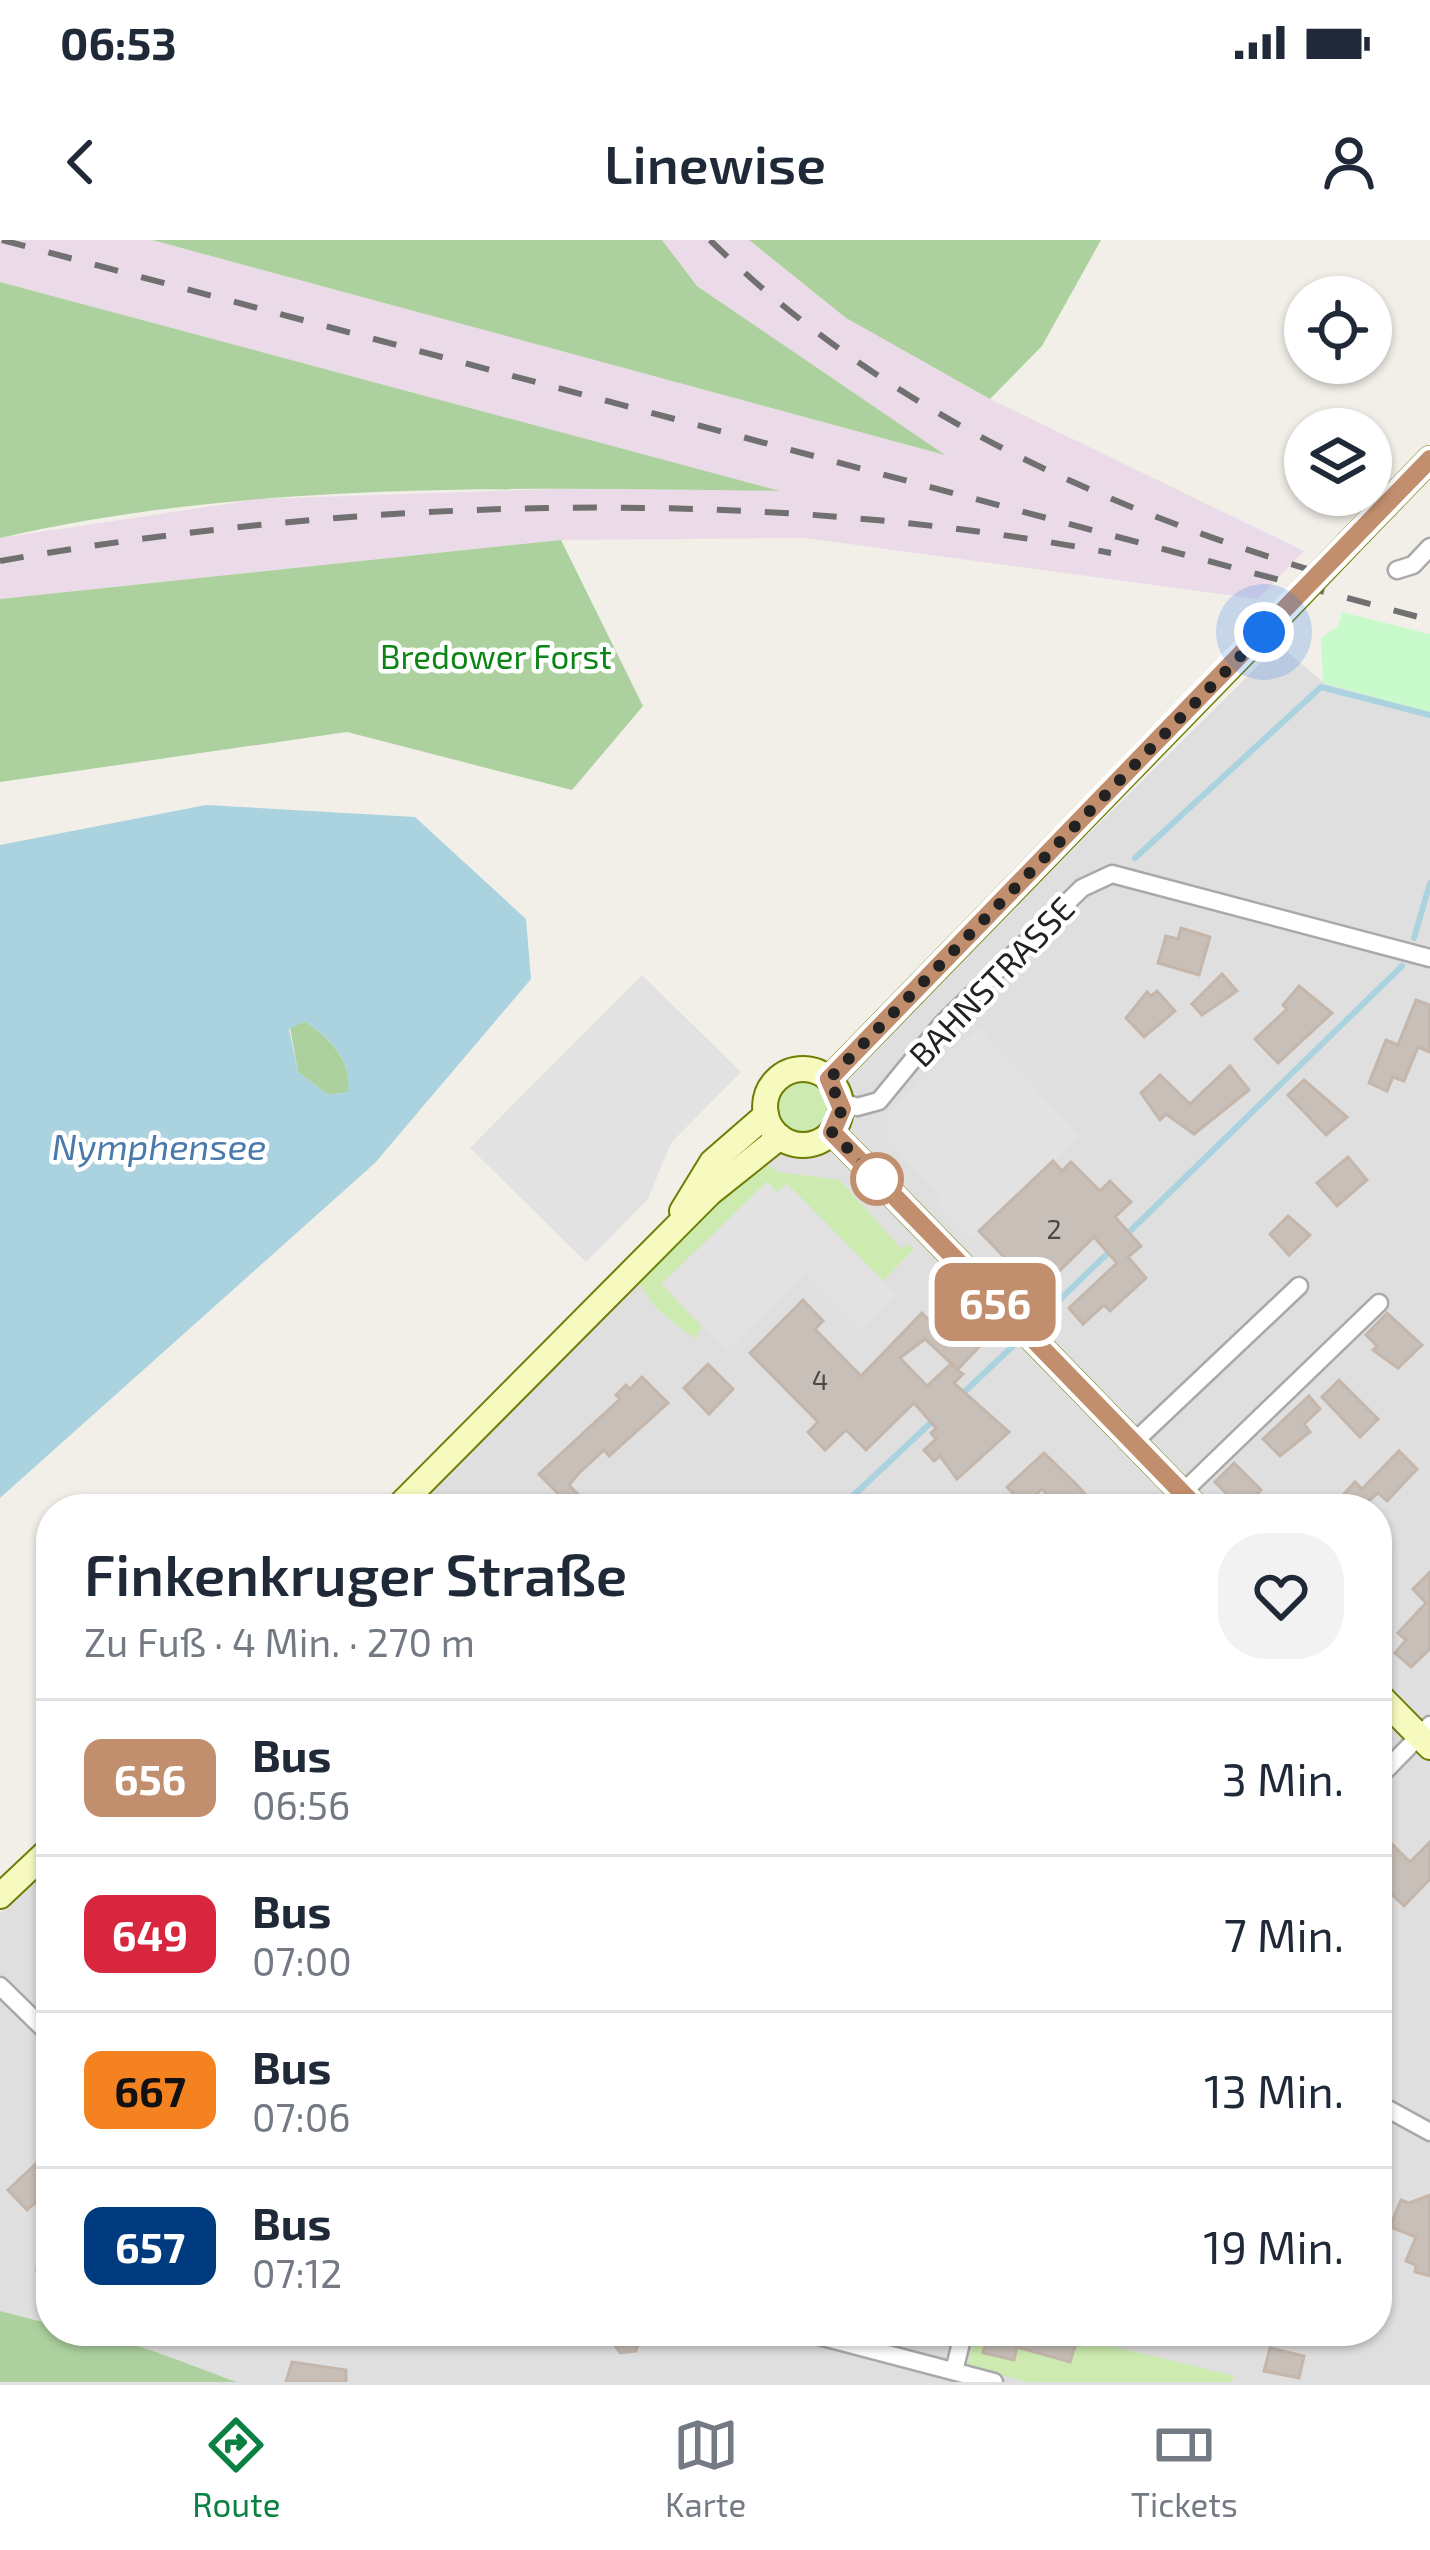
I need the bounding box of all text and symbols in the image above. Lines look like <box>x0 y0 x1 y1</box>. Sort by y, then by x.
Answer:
text: 06:53 <box>60 15 177 69</box>
icon: back <box>48 129 114 195</box>
icon: person <box>1316 129 1382 195</box>
text: Linewise <box>604 130 826 195</box>
map controls <box>1284 276 1392 516</box>
button: locate <box>1284 276 1392 384</box>
button: layers <box>1284 408 1392 516</box>
your location <box>1234 602 1294 662</box>
park label: Bredower Forst <box>380 636 612 676</box>
street label: BAHNSTRASSE <box>900 888 1082 1074</box>
water label: Nymphensee <box>52 1124 266 1168</box>
unlabelled marker <box>852 1154 902 1204</box>
house number: 2 <box>1046 1212 1062 1244</box>
line badge: 656 <box>926 1263 1064 1341</box>
text: 656 <box>959 1277 1031 1327</box>
house number: 4 <box>812 1363 828 1395</box>
button: heart <box>1218 1533 1344 1659</box>
text: Finkenkruger Straße <box>84 1539 627 1607</box>
text: Zu Fuß · 4 Min. · 270 m <box>84 1618 475 1665</box>
text: Bus <box>252 1727 331 1781</box>
text: 3 Min. <box>1222 1751 1344 1805</box>
text: 656 <box>114 1753 186 1803</box>
text: 06:56 <box>252 1781 350 1828</box>
text: Bus <box>252 1883 331 1937</box>
text: 7 Min. <box>1224 1907 1344 1961</box>
text: 649 <box>112 1909 188 1959</box>
text: 07:00 <box>252 1937 352 1984</box>
text: Bus <box>252 2039 331 2093</box>
text: 13 Min. <box>1204 2063 1344 2117</box>
text: 667 <box>114 2065 186 2115</box>
text: 07:06 <box>252 2093 351 2140</box>
text: Bus <box>252 2195 331 2249</box>
text: 19 Min. <box>1203 2219 1344 2273</box>
text: 657 <box>115 2221 185 2271</box>
text: 07:12 <box>252 2249 342 2296</box>
tab: Route <box>192 2412 280 2524</box>
tab: Karte <box>665 2412 746 2524</box>
tab: Tickets <box>1131 2412 1238 2524</box>

